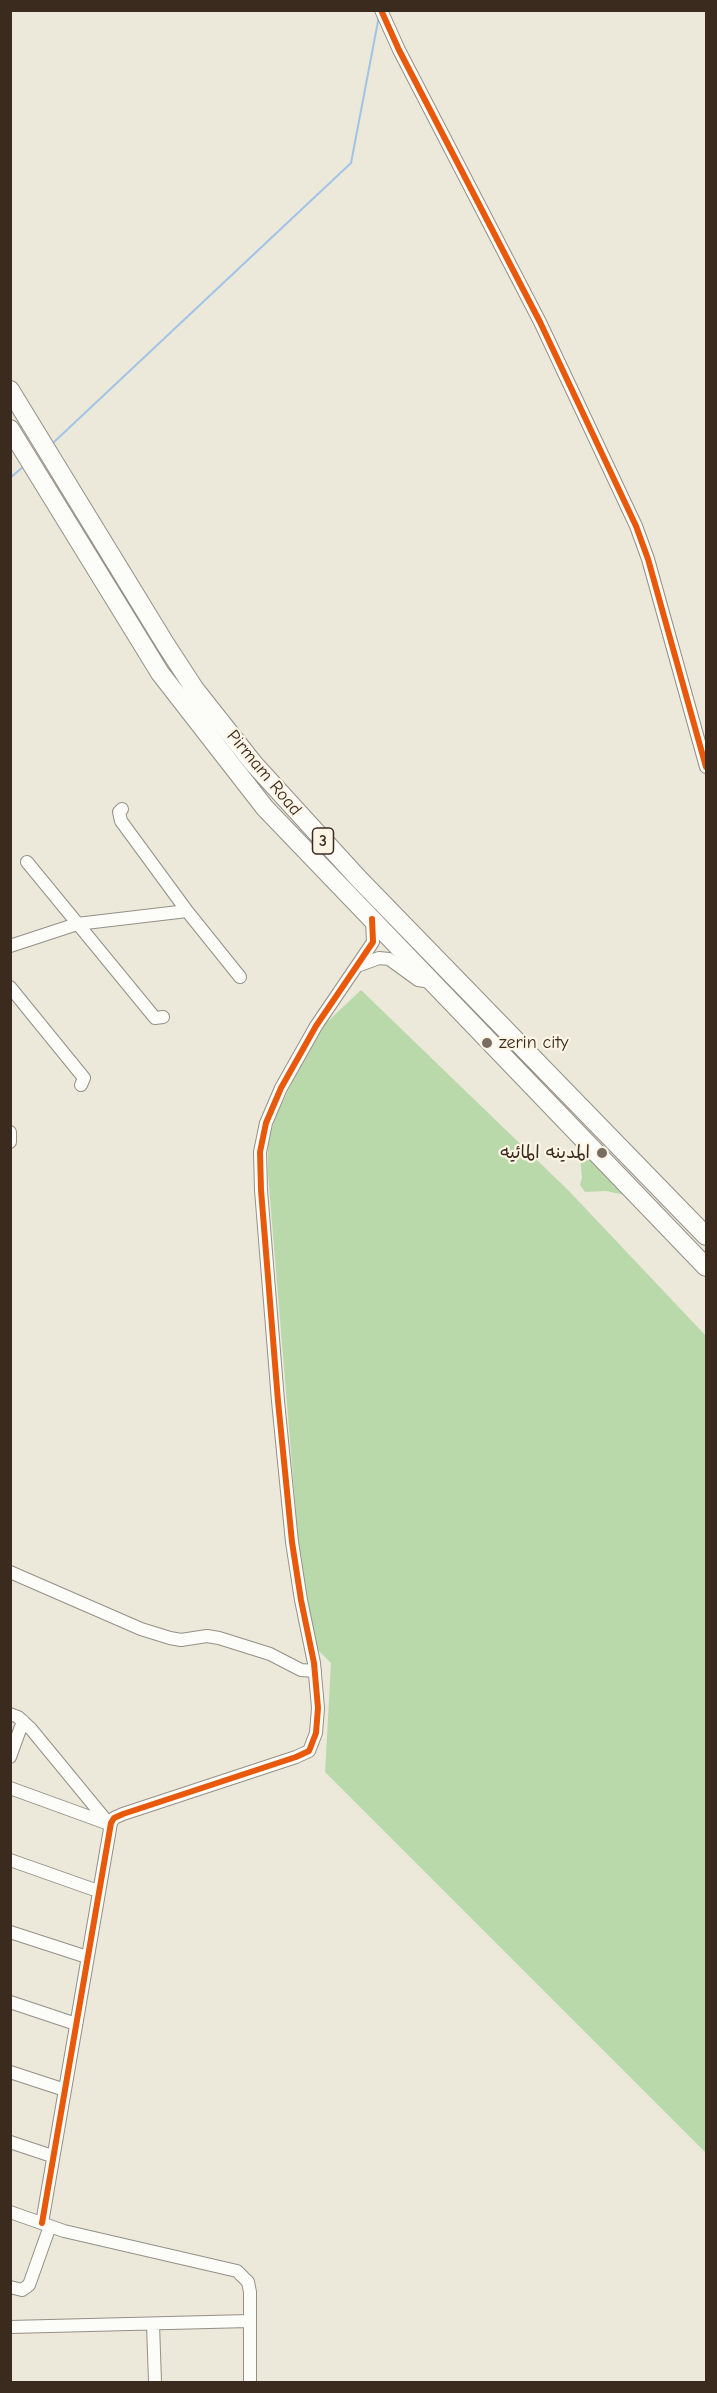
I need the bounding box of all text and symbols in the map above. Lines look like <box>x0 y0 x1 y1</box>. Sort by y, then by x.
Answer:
street label: Pirmam Road <box>222 726 306 820</box>
road number: 3 <box>312 828 334 854</box>
place label: zerin city <box>499 1032 569 1054</box>
marker: zerin city <box>480 1036 494 1050</box>
place label: المدينه المائيه <box>500 1142 590 1164</box>
marker: المدينه المائيه <box>595 1146 609 1160</box>

